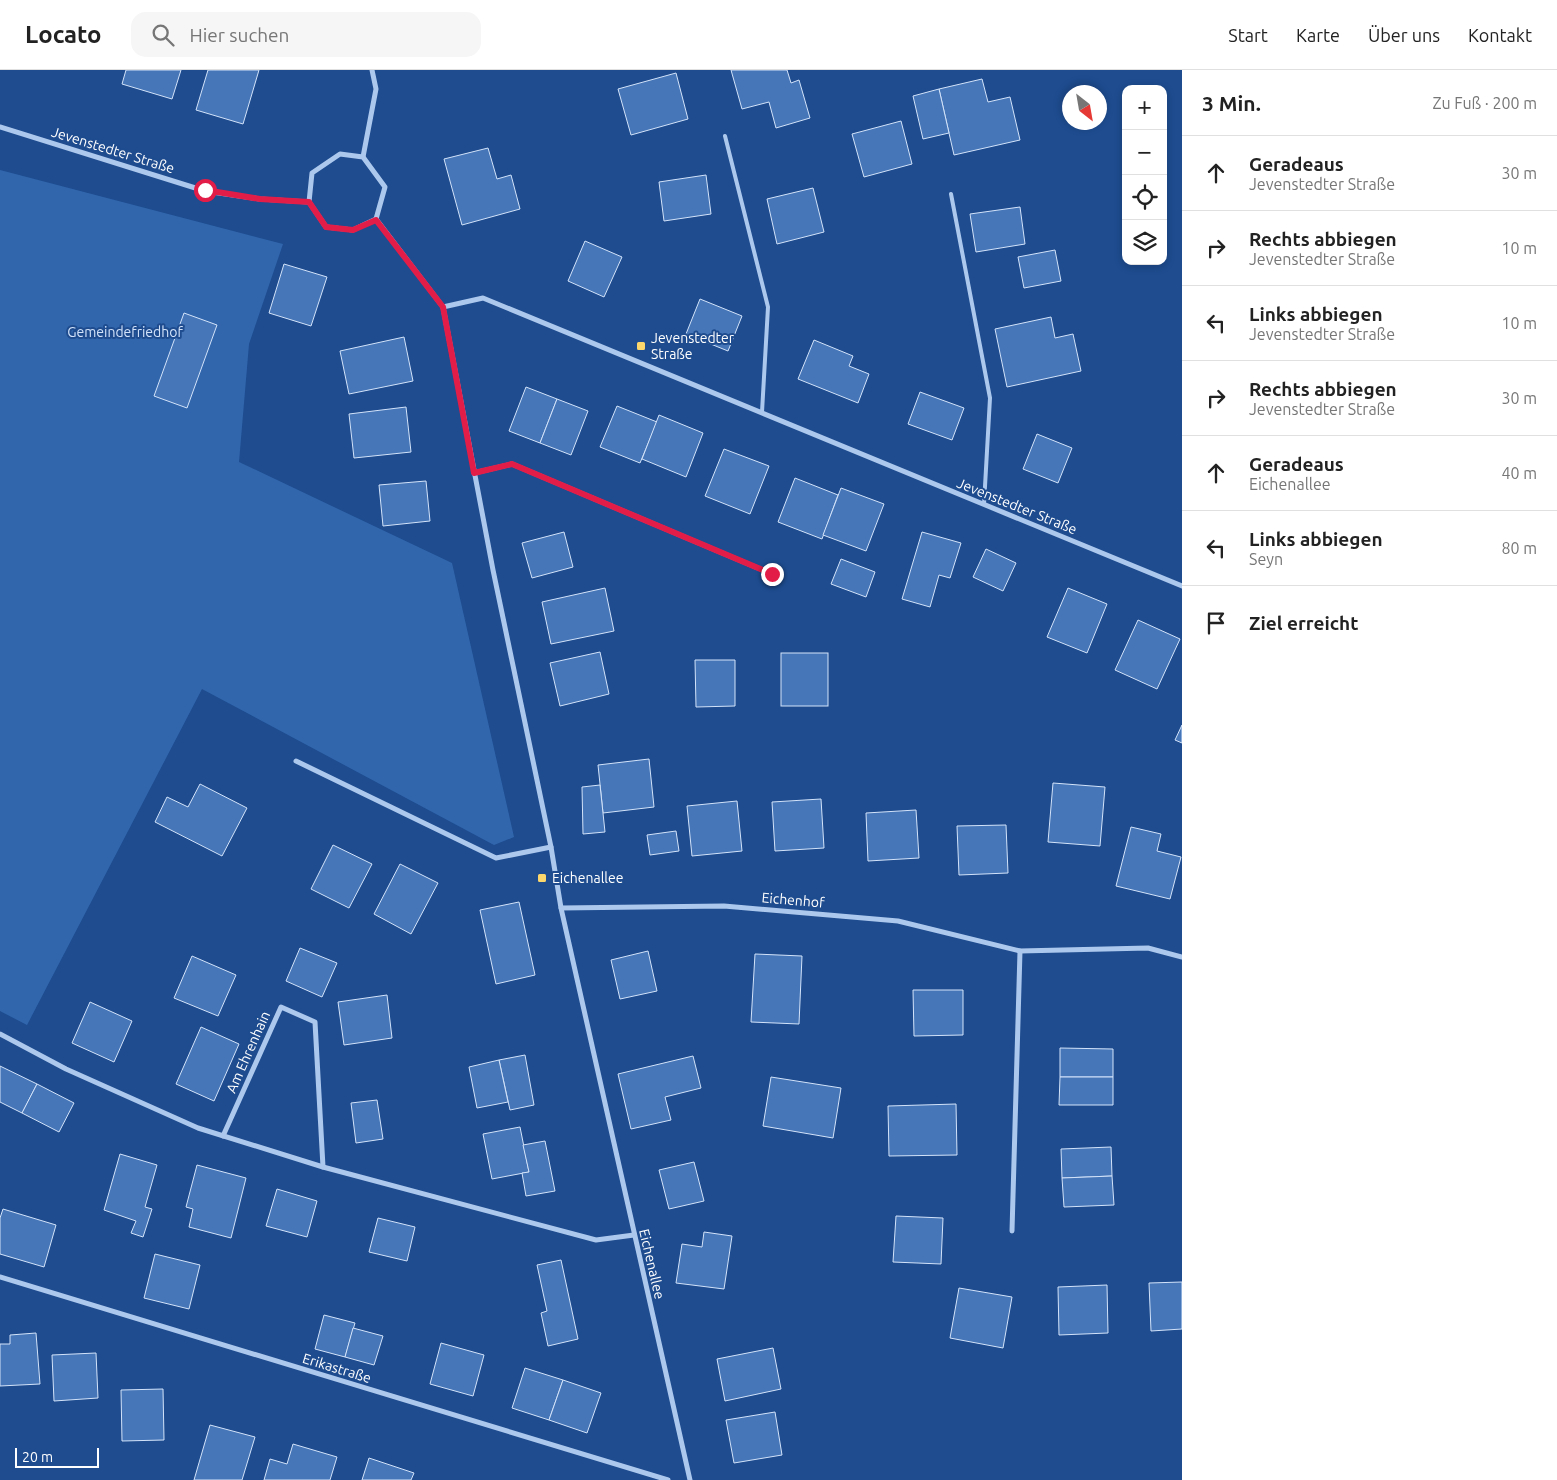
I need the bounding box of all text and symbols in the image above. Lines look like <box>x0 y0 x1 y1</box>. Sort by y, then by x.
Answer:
search box <box>131 12 481 57</box>
text: Locato <box>25 21 101 48</box>
icon: search <box>149 21 177 49</box>
text: Hier suchen <box>189 24 289 46</box>
text: Start <box>1228 25 1268 45</box>
text: Karte <box>1296 25 1340 45</box>
text: Über uns <box>1368 25 1440 45</box>
text: Kontakt <box>1468 25 1532 45</box>
north arrow <box>1062 85 1107 130</box>
map controls <box>1122 85 1167 265</box>
button: + <box>1122 85 1167 130</box>
text: 3 Min. <box>1202 91 1261 115</box>
text: Zu Fuß · 200 m <box>1432 94 1537 112</box>
street label: Jevenstedter Straße <box>50 124 176 176</box>
button: − <box>1122 130 1167 175</box>
text: Geradeaus <box>1249 153 1344 175</box>
icon: ahead <box>1202 159 1230 187</box>
text: 30 m <box>1501 164 1537 182</box>
button: locate <box>1122 175 1167 220</box>
text: Jevenstedter Straße <box>1249 175 1395 193</box>
route start <box>194 179 217 202</box>
button: layers <box>1122 220 1167 265</box>
text: Rechts abbiegen <box>1249 228 1397 250</box>
icon: right <box>1202 234 1230 262</box>
text: 10 m <box>1501 239 1537 257</box>
text: Jevenstedter Straße <box>1249 250 1395 268</box>
text: Links abbiegen <box>1249 303 1383 325</box>
icon: left <box>1202 309 1230 337</box>
text: 10 m <box>1501 314 1537 332</box>
park label: Gemeindefriedhof <box>67 324 183 340</box>
text: Jevenstedter Straße <box>1249 325 1395 343</box>
place label: Jevenstedter Straße <box>651 330 735 362</box>
marker: Jevenstedter Straße <box>635 340 647 352</box>
text: Rechts abbiegen <box>1249 378 1397 400</box>
icon: right <box>1202 384 1230 412</box>
text: 30 m <box>1501 389 1537 407</box>
text: Jevenstedter Straße <box>1249 400 1395 418</box>
text: Geradeaus <box>1249 453 1344 475</box>
icon: ahead <box>1202 459 1230 487</box>
text: 40 m <box>1501 464 1537 482</box>
street label: Jevenstedter Straße <box>955 475 1079 537</box>
text: Eichenallee <box>1249 475 1331 493</box>
text: Links abbiegen <box>1249 528 1383 550</box>
icon: left <box>1202 534 1230 562</box>
text: 80 m <box>1501 539 1537 557</box>
text: Seyn <box>1249 550 1283 568</box>
route end <box>761 563 784 586</box>
icon: arrive <box>1202 609 1230 637</box>
text: Ziel erreicht <box>1249 612 1358 634</box>
place label: Eichenallee <box>552 870 623 886</box>
marker: Eichenallee <box>536 872 548 884</box>
street label: Eichenhof <box>761 889 826 911</box>
street label: Am Ehrenhain <box>223 1009 273 1095</box>
street label: Eichenallee <box>636 1227 668 1301</box>
street label: Erikastraße <box>301 1350 373 1386</box>
scale bar <box>15 1445 99 1468</box>
text: 20 m <box>22 1449 53 1465</box>

